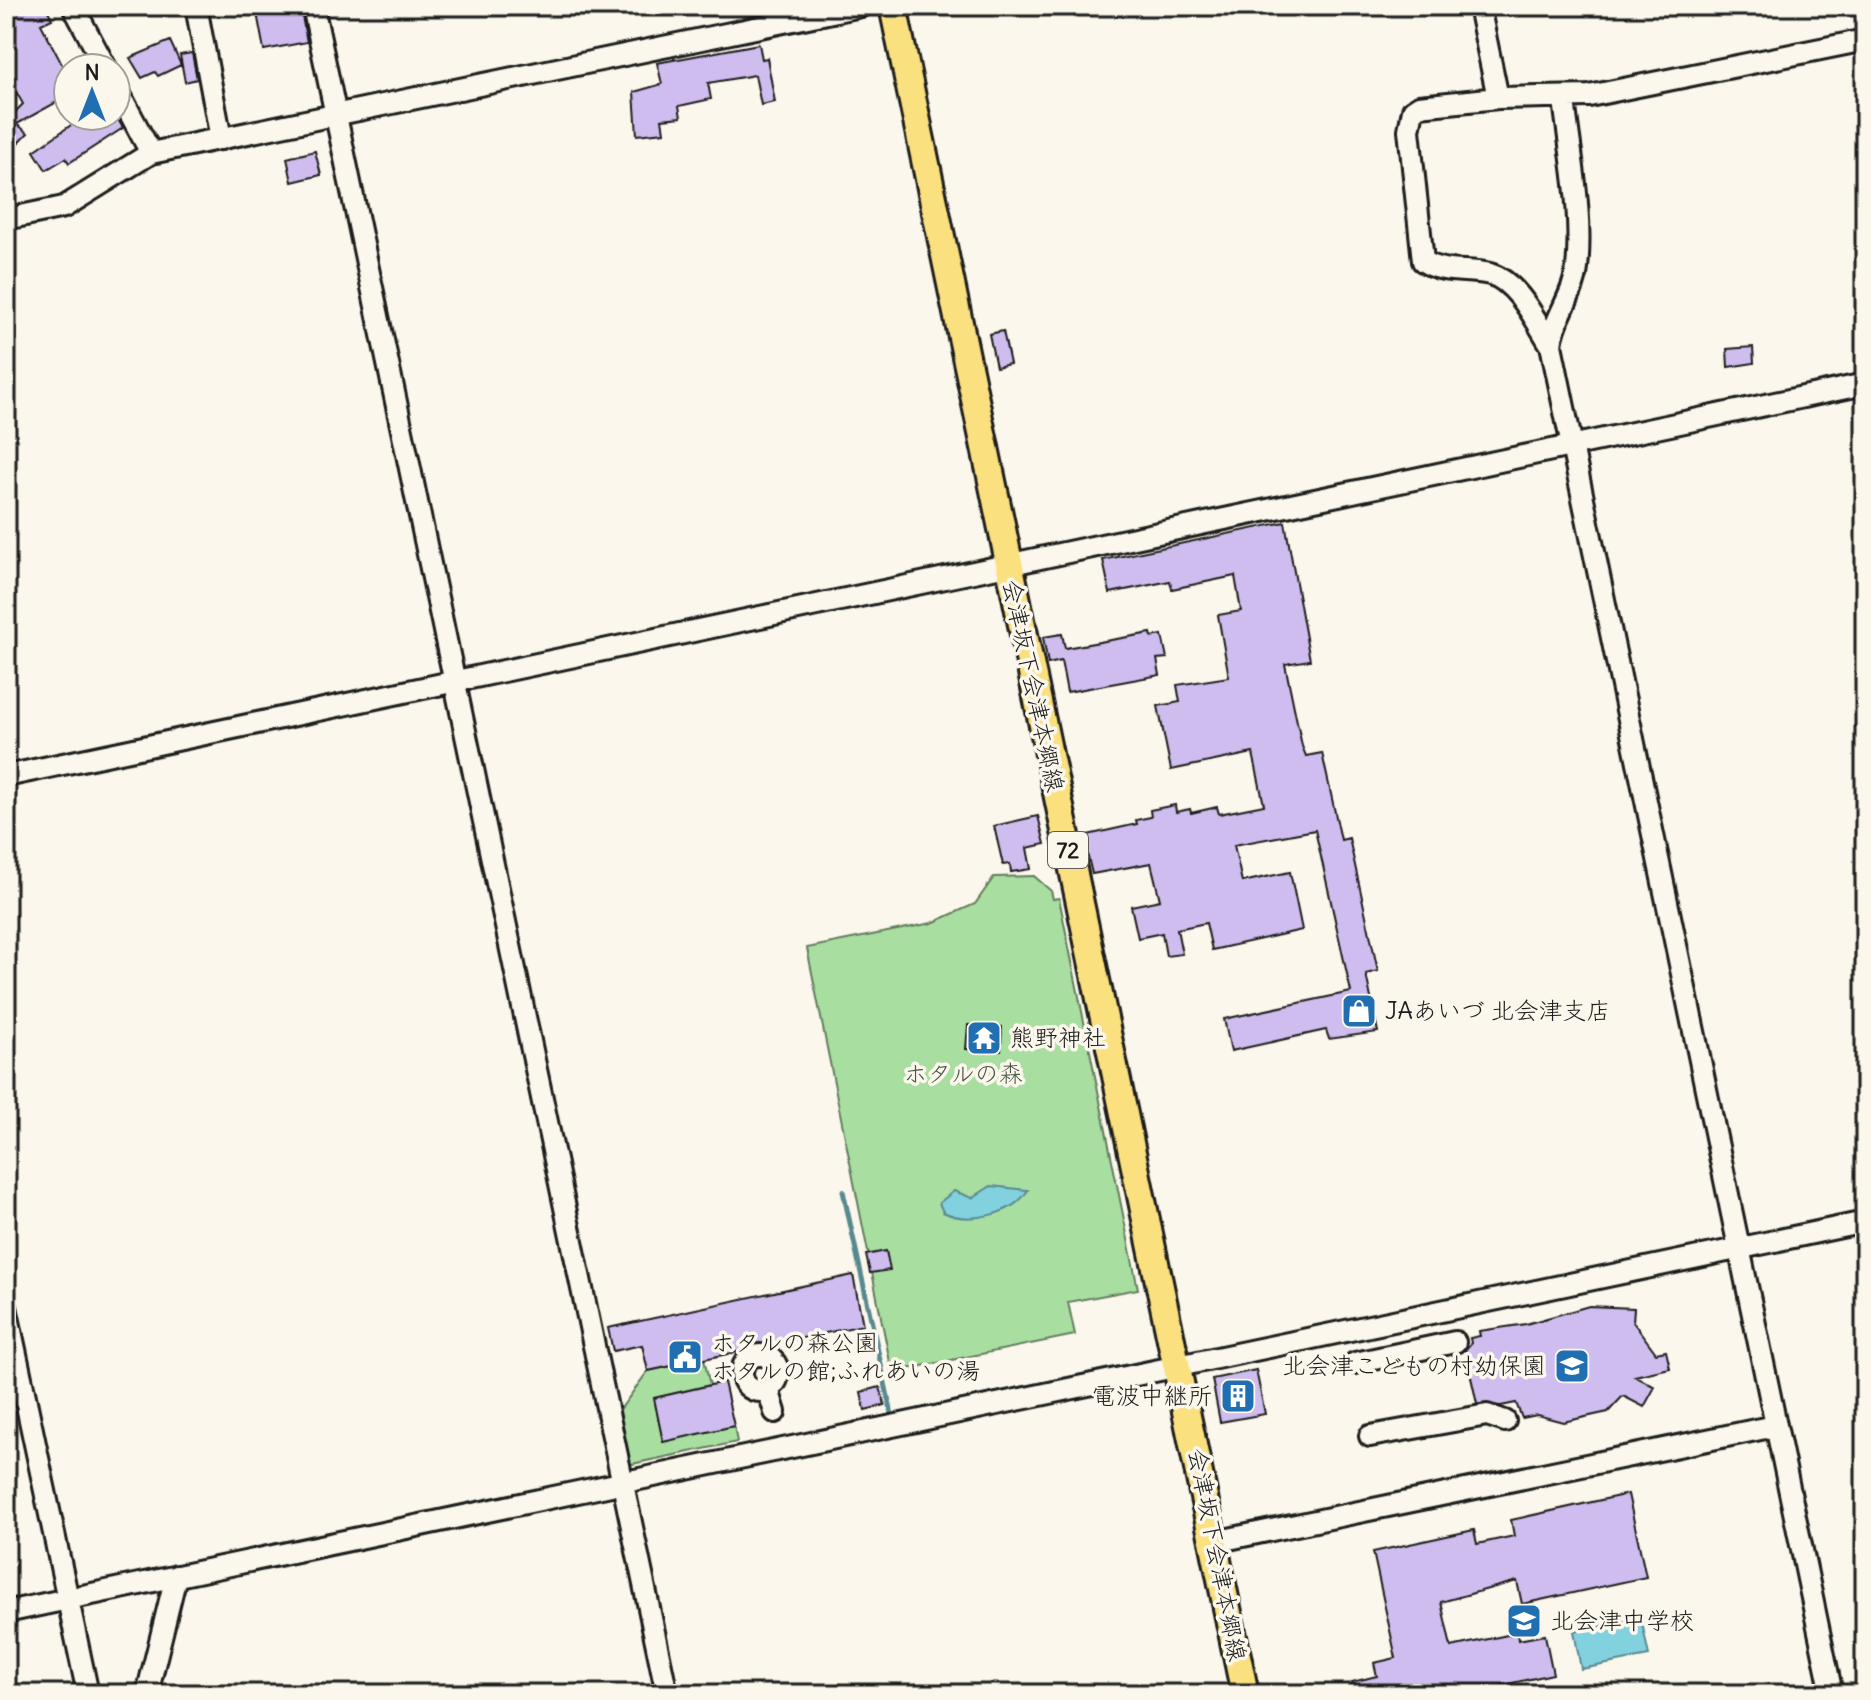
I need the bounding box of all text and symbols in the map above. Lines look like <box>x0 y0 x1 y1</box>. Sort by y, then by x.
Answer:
north arrow <box>52 52 132 132</box>
text: N <box>84 58 100 86</box>
street label: 会津坂下会津本郷線 <box>997 577 1071 795</box>
road number: 72 <box>1048 832 1088 868</box>
shop icon: JAあいづ 北会津支店 <box>1340 992 1378 1030</box>
place label: JAあいづ 北会津支店 <box>1385 995 1611 1025</box>
temple icon: 熊野神社 <box>965 1019 1003 1057</box>
place label: 熊野神社 <box>1010 1022 1106 1052</box>
park label: ホタルの森 <box>903 1058 1023 1088</box>
place label: ホタルの森公園 ホタルの館;ふれあいの湯 <box>711 1327 980 1385</box>
public building icon: ホタルの森公園 ホタルの館;ふれあいの湯 <box>666 1338 704 1376</box>
school or university icon: 北会津こどもの村幼保園 <box>1553 1347 1591 1385</box>
place label: 北会津こどもの村幼保園 <box>1282 1350 1546 1380</box>
building icon: 電波中継所 <box>1219 1377 1257 1415</box>
place label: 電波中継所 <box>1092 1380 1212 1410</box>
street label: 会津坂下会津本郷線 <box>1183 1446 1253 1664</box>
school or university icon: 北会津中学校 <box>1505 1602 1543 1640</box>
place label: 北会津中学校 <box>1550 1605 1694 1635</box>

